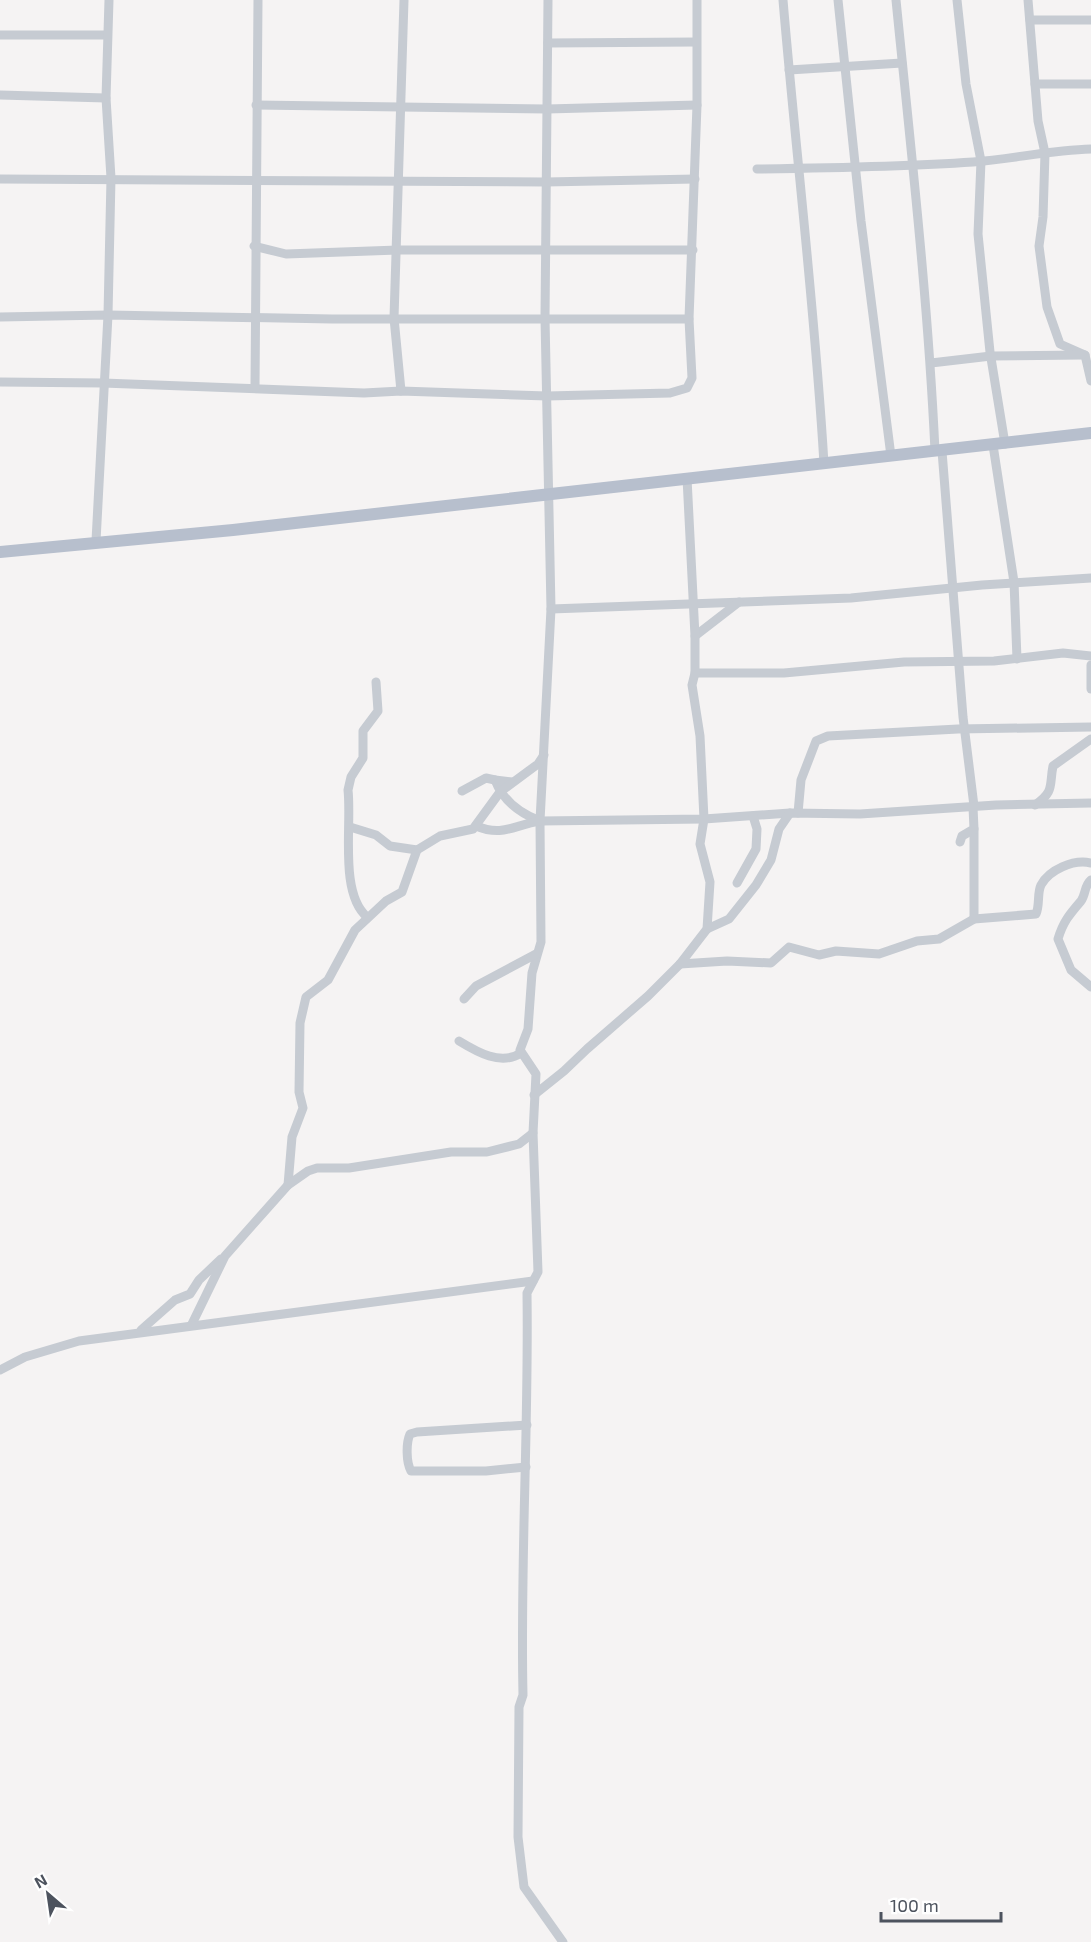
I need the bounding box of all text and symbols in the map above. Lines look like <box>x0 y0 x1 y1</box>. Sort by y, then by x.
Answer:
north arrow <box>18 1864 78 1924</box>
text: N <box>31 1869 50 1892</box>
scale bar <box>881 1885 1001 1923</box>
text: 100 m <box>890 1894 939 1916</box>

